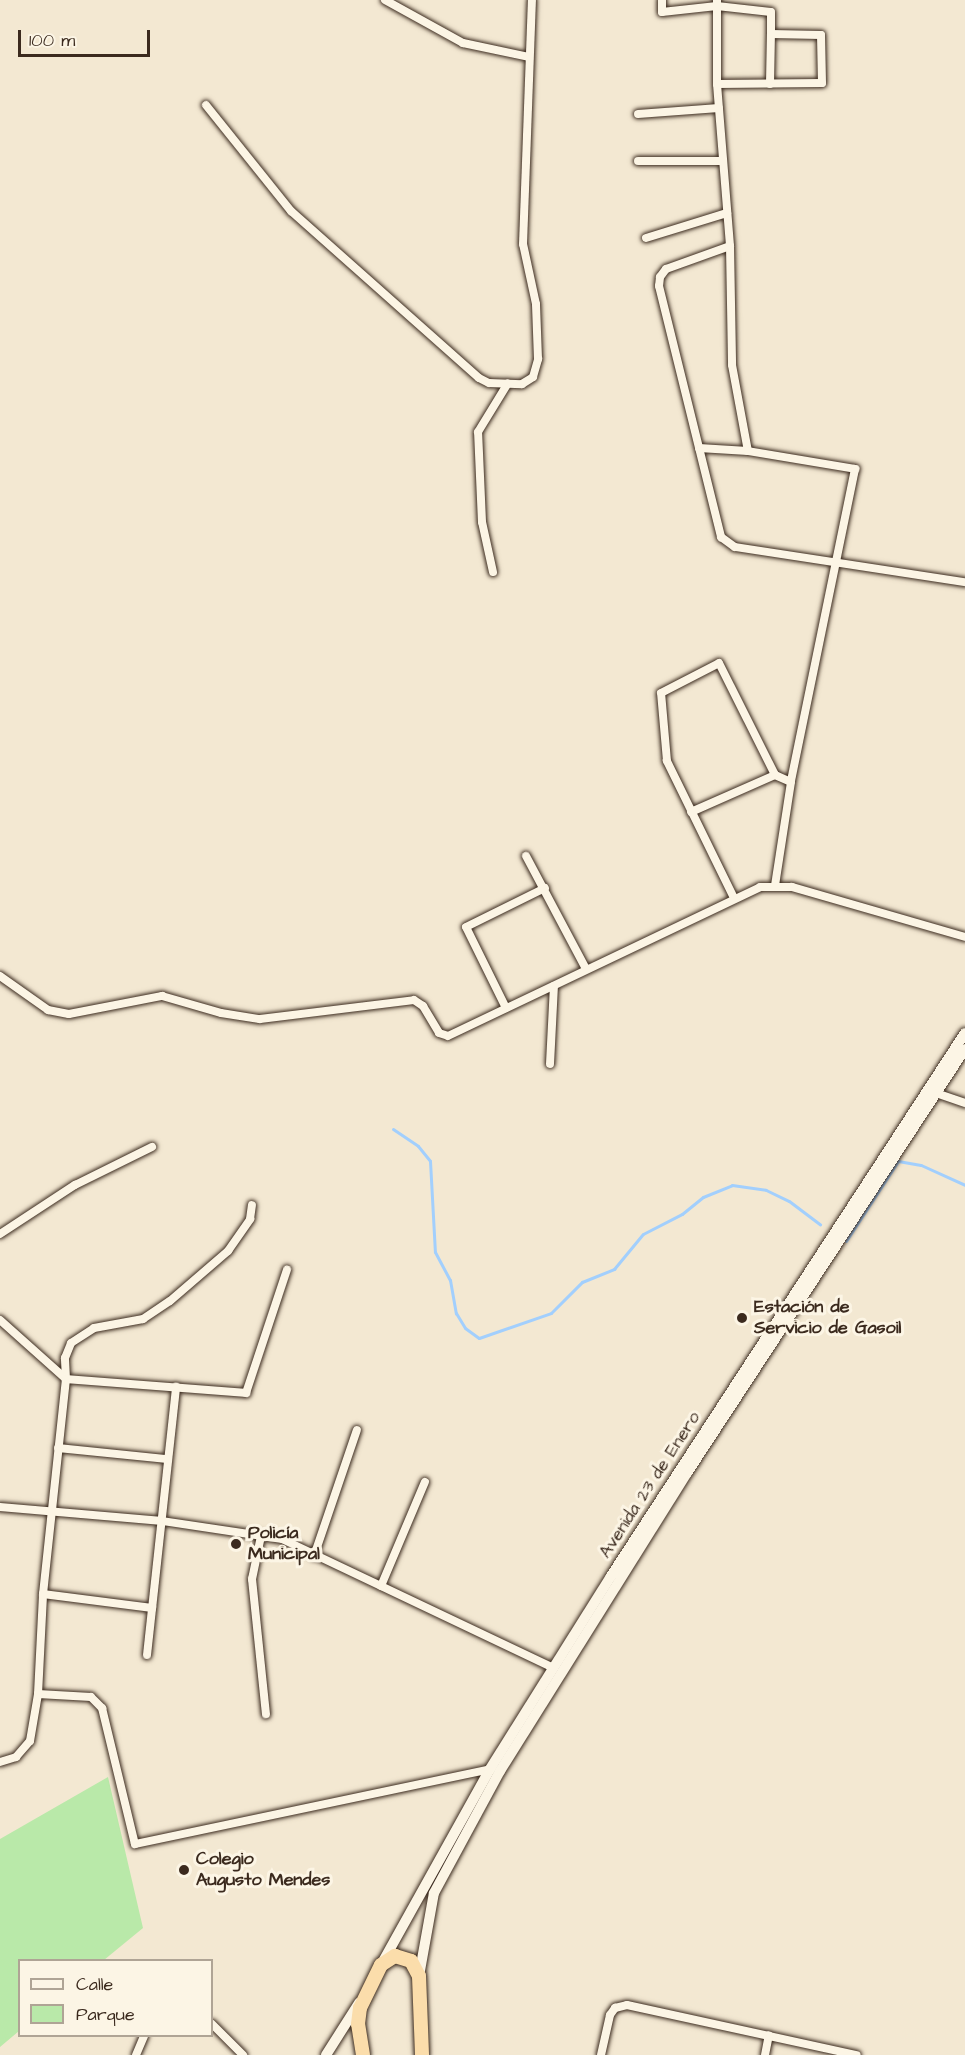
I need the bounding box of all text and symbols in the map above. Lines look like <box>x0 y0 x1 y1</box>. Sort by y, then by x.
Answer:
scale bar <box>21 18 153 56</box>
text: 100 m <box>29 28 75 53</box>
place label: Estación de Servicio de Gasoil <box>754 1297 901 1340</box>
marker: Estación de Servicio de Gasoil <box>735 1311 749 1325</box>
street label: Avenida 23 de Enero <box>595 1408 705 1562</box>
place label: Policía Municipal <box>248 1523 320 1565</box>
marker: Policía Municipal <box>229 1537 243 1551</box>
place label: Colegio Augusto Mendes <box>196 1849 330 1892</box>
marker: Colegio Augusto Mendes <box>177 1863 191 1877</box>
legend <box>18 1959 213 2037</box>
text: Calle <box>76 1972 113 1997</box>
text: Parque <box>76 2002 135 2027</box>

